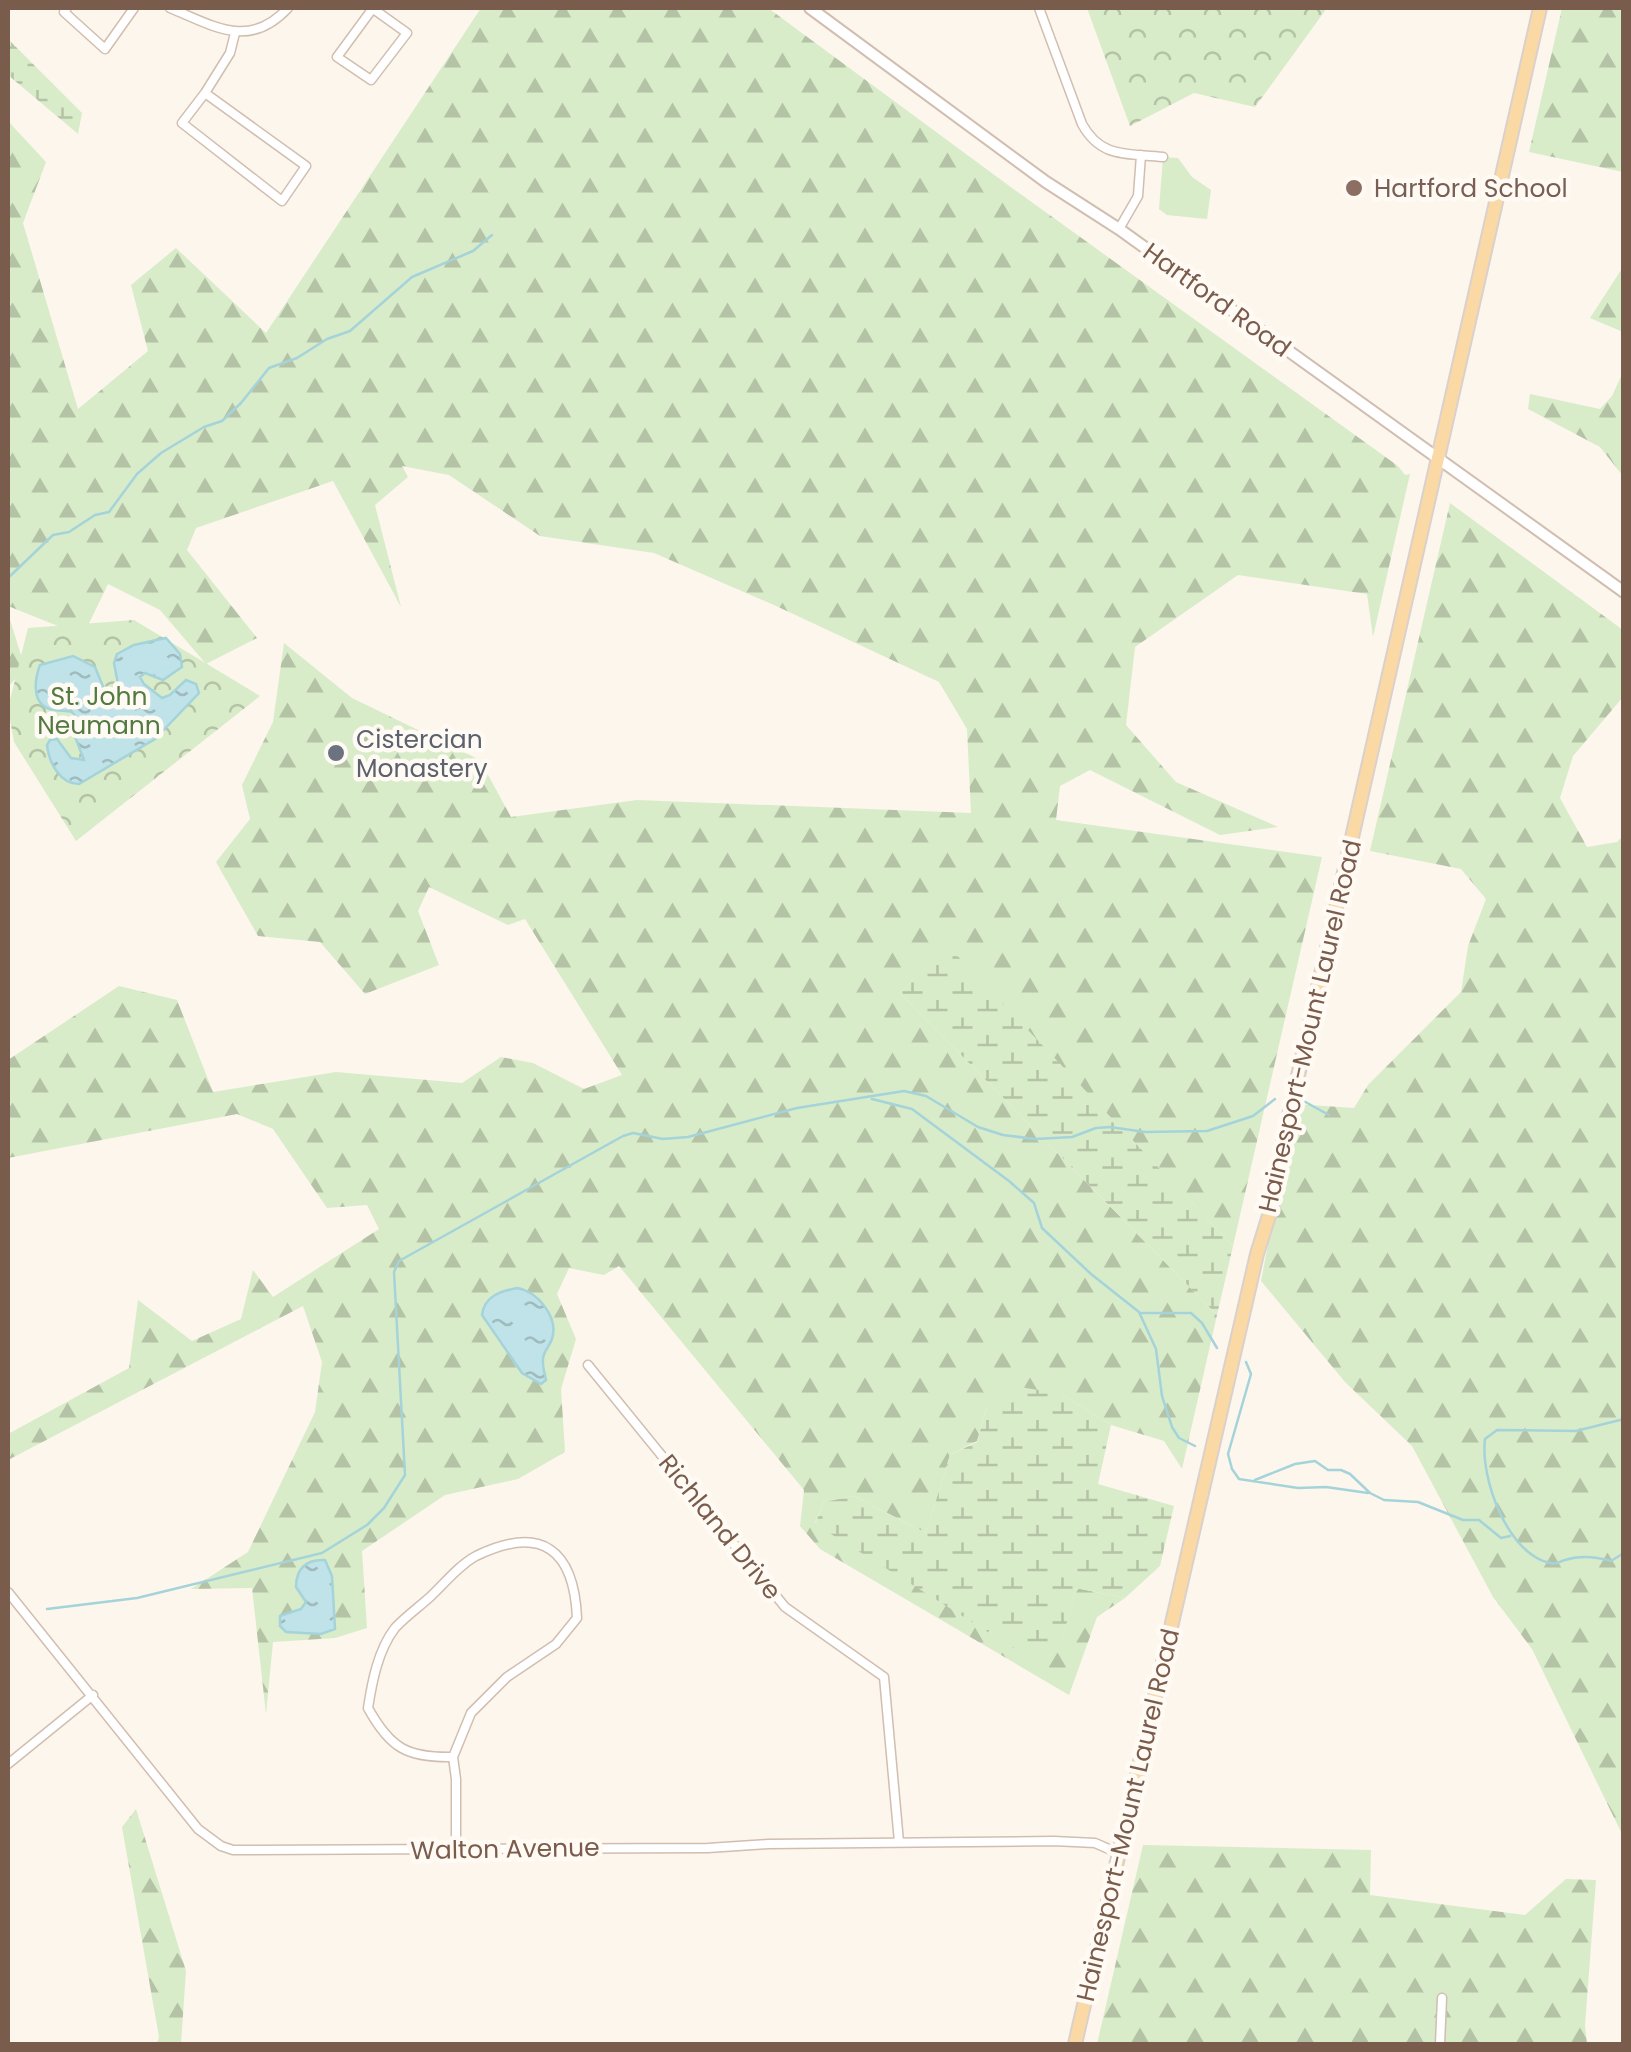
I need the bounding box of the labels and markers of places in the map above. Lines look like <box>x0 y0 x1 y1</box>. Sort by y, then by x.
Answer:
place label: Hartford School <box>1374 171 1568 206</box>
marker: Hartford School <box>1343 177 1365 199</box>
place label: Cistercian Monastery <box>356 722 487 786</box>
marker: Cistercian Monastery <box>325 742 347 764</box>

